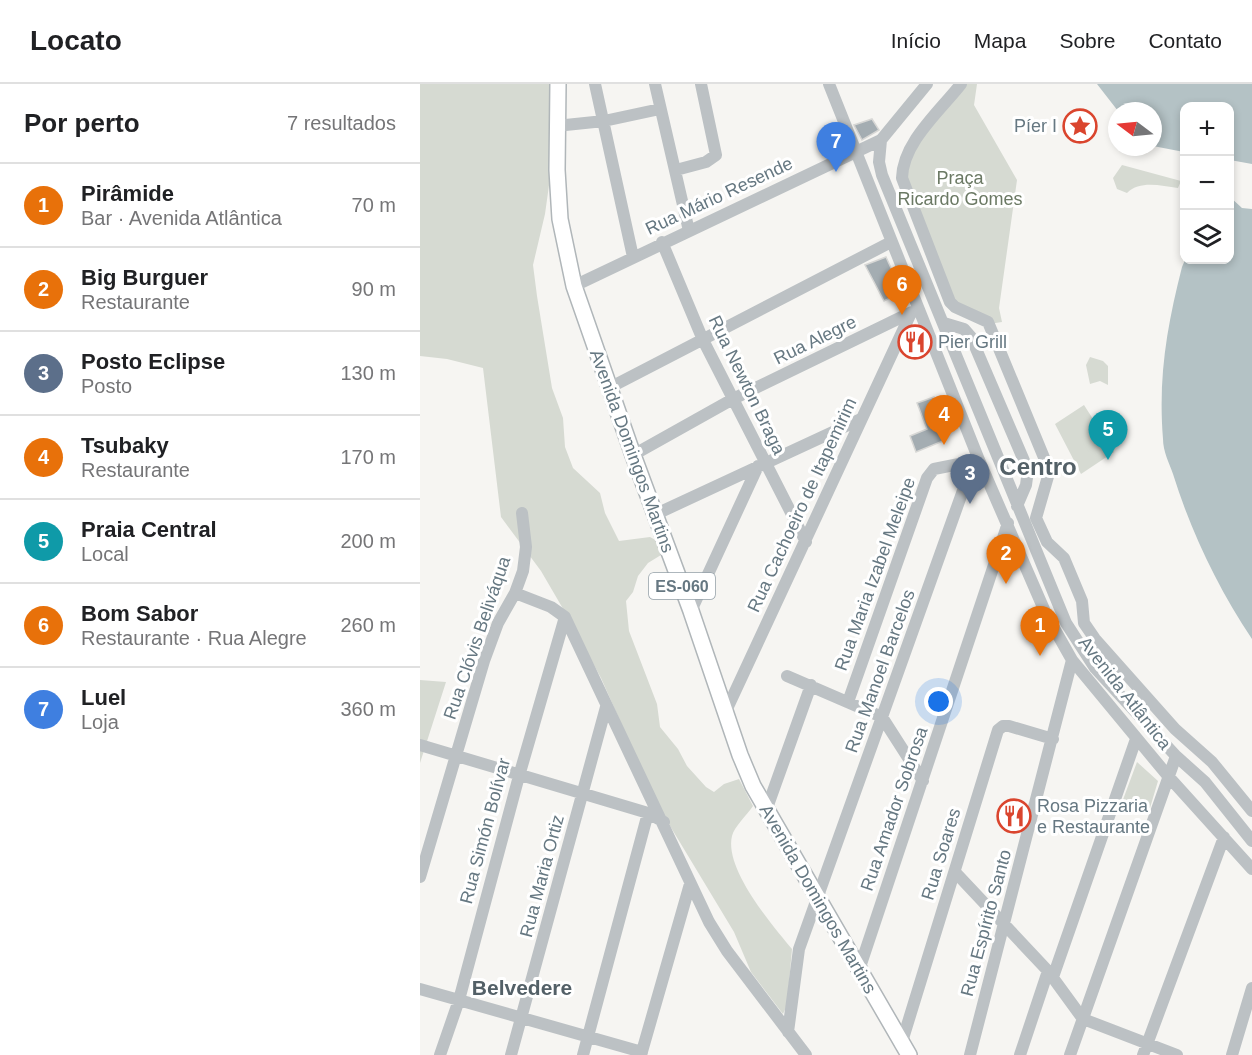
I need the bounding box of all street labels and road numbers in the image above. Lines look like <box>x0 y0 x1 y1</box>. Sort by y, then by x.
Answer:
street label: Rua Mário Resende <box>642 153 796 239</box>
street label: Rua Alegre <box>771 311 859 369</box>
street label: Rua Newton Braga <box>705 312 790 459</box>
street label: Avenida Domingos Martins <box>586 347 678 555</box>
street label: Rua Cachoeiro de Itapemirim <box>743 395 861 615</box>
street label: Rua Maria Izabel Meleipe <box>831 475 919 673</box>
street label: Rua Clóvis Beliváqua <box>440 553 515 722</box>
road number: ES-060 <box>649 573 715 599</box>
street label: Rua Manoel Barcelos <box>841 587 919 755</box>
street label: Avenida Atlântica <box>1075 633 1176 754</box>
street label: Rua Amador Sobrosa <box>857 723 932 894</box>
street label: Rua Simón Bolívar <box>456 756 514 906</box>
street label: Avenida Domingos Martins <box>756 801 880 997</box>
street label: Rua Soares <box>918 806 964 902</box>
street label: Rua Maria Ortiz <box>516 813 568 939</box>
street label: Rua Espírito Santo <box>957 847 1015 999</box>

